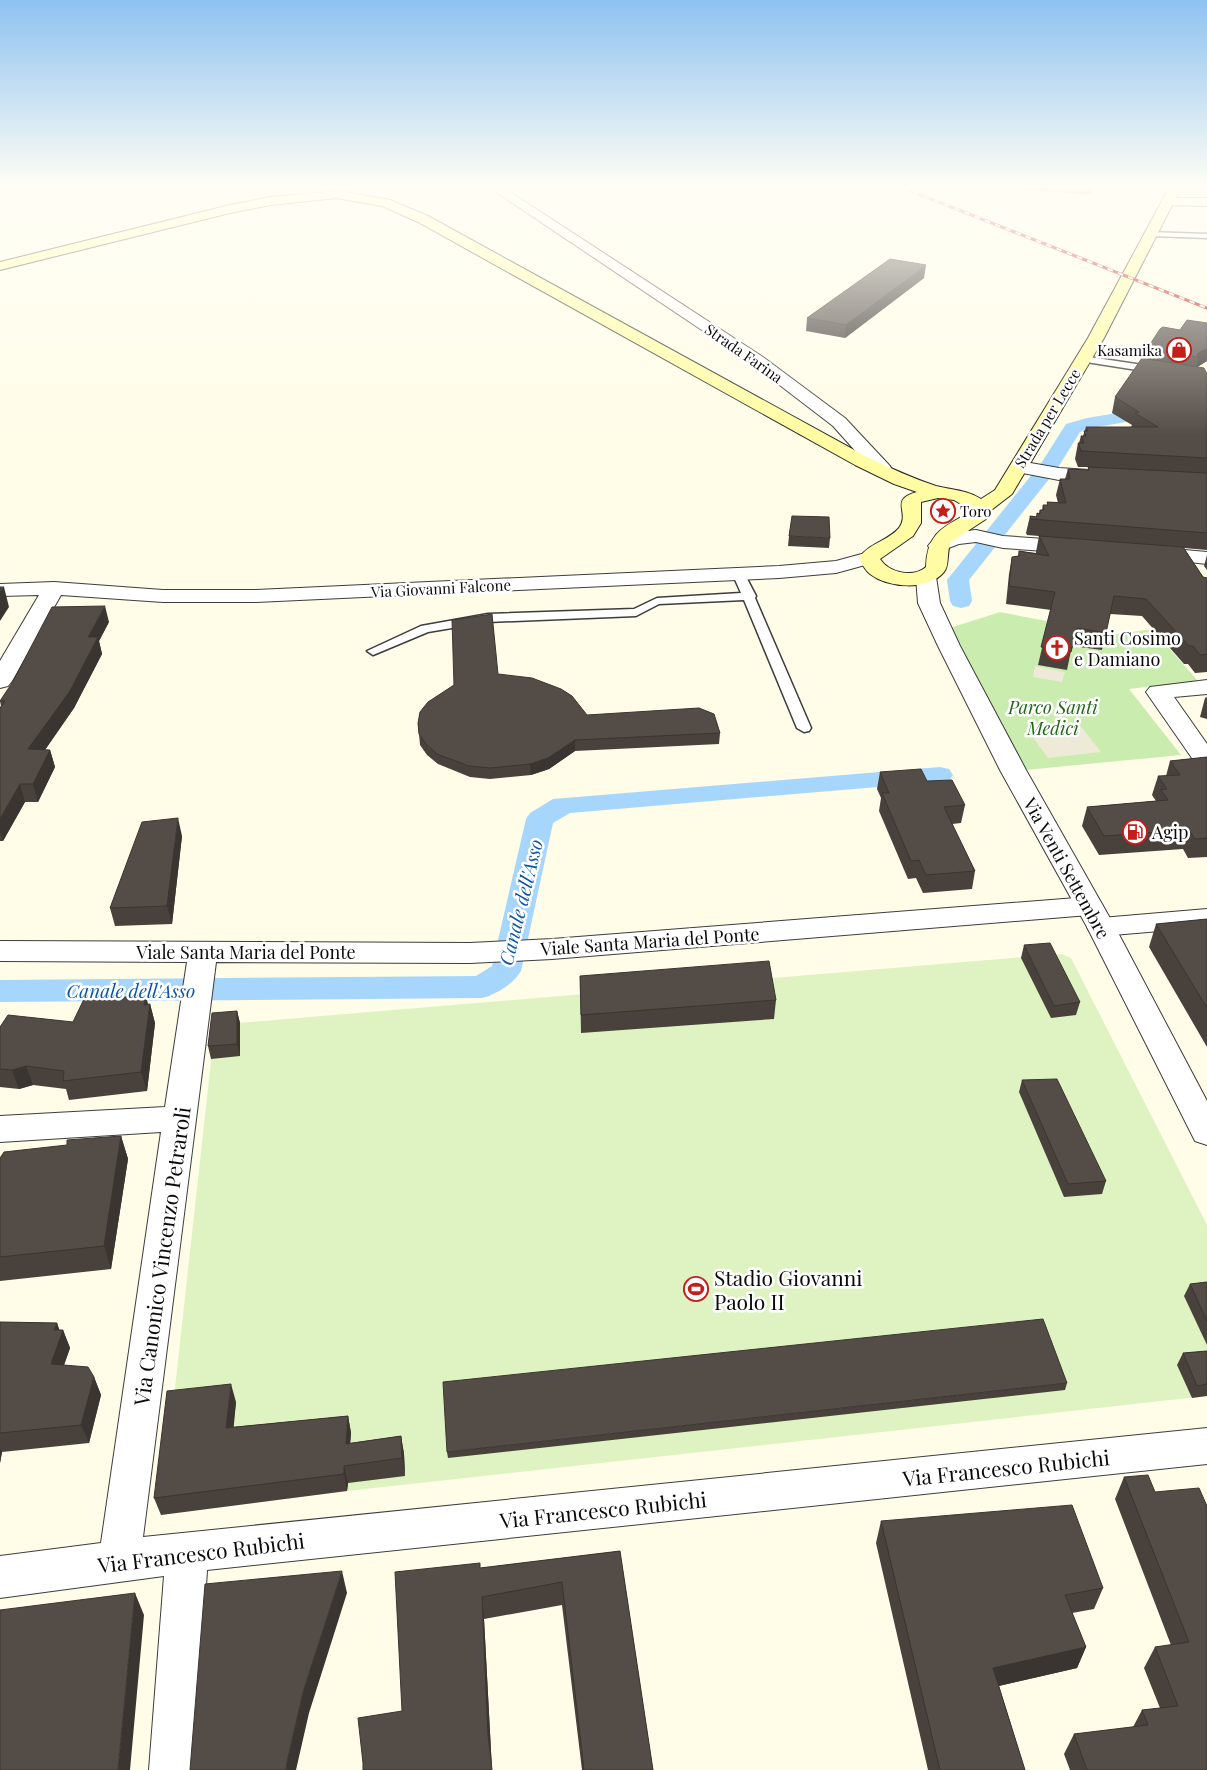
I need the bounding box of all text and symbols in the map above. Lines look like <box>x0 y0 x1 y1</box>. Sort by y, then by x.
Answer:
street label: Strada Farina <box>701 319 787 387</box>
shop icon: Kasamika <box>1166 337 1192 363</box>
place label: Kasamika <box>1097 340 1163 360</box>
street label: Strada per Lecce <box>1010 365 1084 471</box>
place icon: Toro <box>930 498 956 524</box>
place label: Toro <box>960 501 992 521</box>
street label: Via Giovanni Falcone <box>369 574 512 602</box>
place label: Santi Cosimo e Damiano <box>1074 626 1181 671</box>
church icon: Santi Cosimo e Damiano <box>1044 635 1070 661</box>
park label: Parco Santi Medici <box>1007 695 1098 740</box>
street label: Via Venti Settembre <box>1018 792 1116 943</box>
fuel station icon: Agip <box>1122 819 1148 845</box>
place label: Agip <box>1151 820 1189 844</box>
water label: Canale dell'Asso <box>492 836 548 968</box>
street label: Viale Santa Maria del Ponte <box>539 921 760 961</box>
street label: Viale Santa Maria del Ponte <box>135 940 356 964</box>
water label: Canale dell'Asso <box>67 977 195 1003</box>
street label: Via Canonico Vincenzo Petraroli <box>126 1105 196 1408</box>
place label: Stadio Giovanni Paolo II <box>714 1263 862 1315</box>
sports icon: Stadio Giovanni Paolo II <box>683 1276 709 1302</box>
street label: Via Francesco Rubichi <box>900 1442 1111 1492</box>
street label: Via Francesco Rubichi <box>497 1484 708 1534</box>
street label: Via Francesco Rubichi <box>95 1525 306 1579</box>

